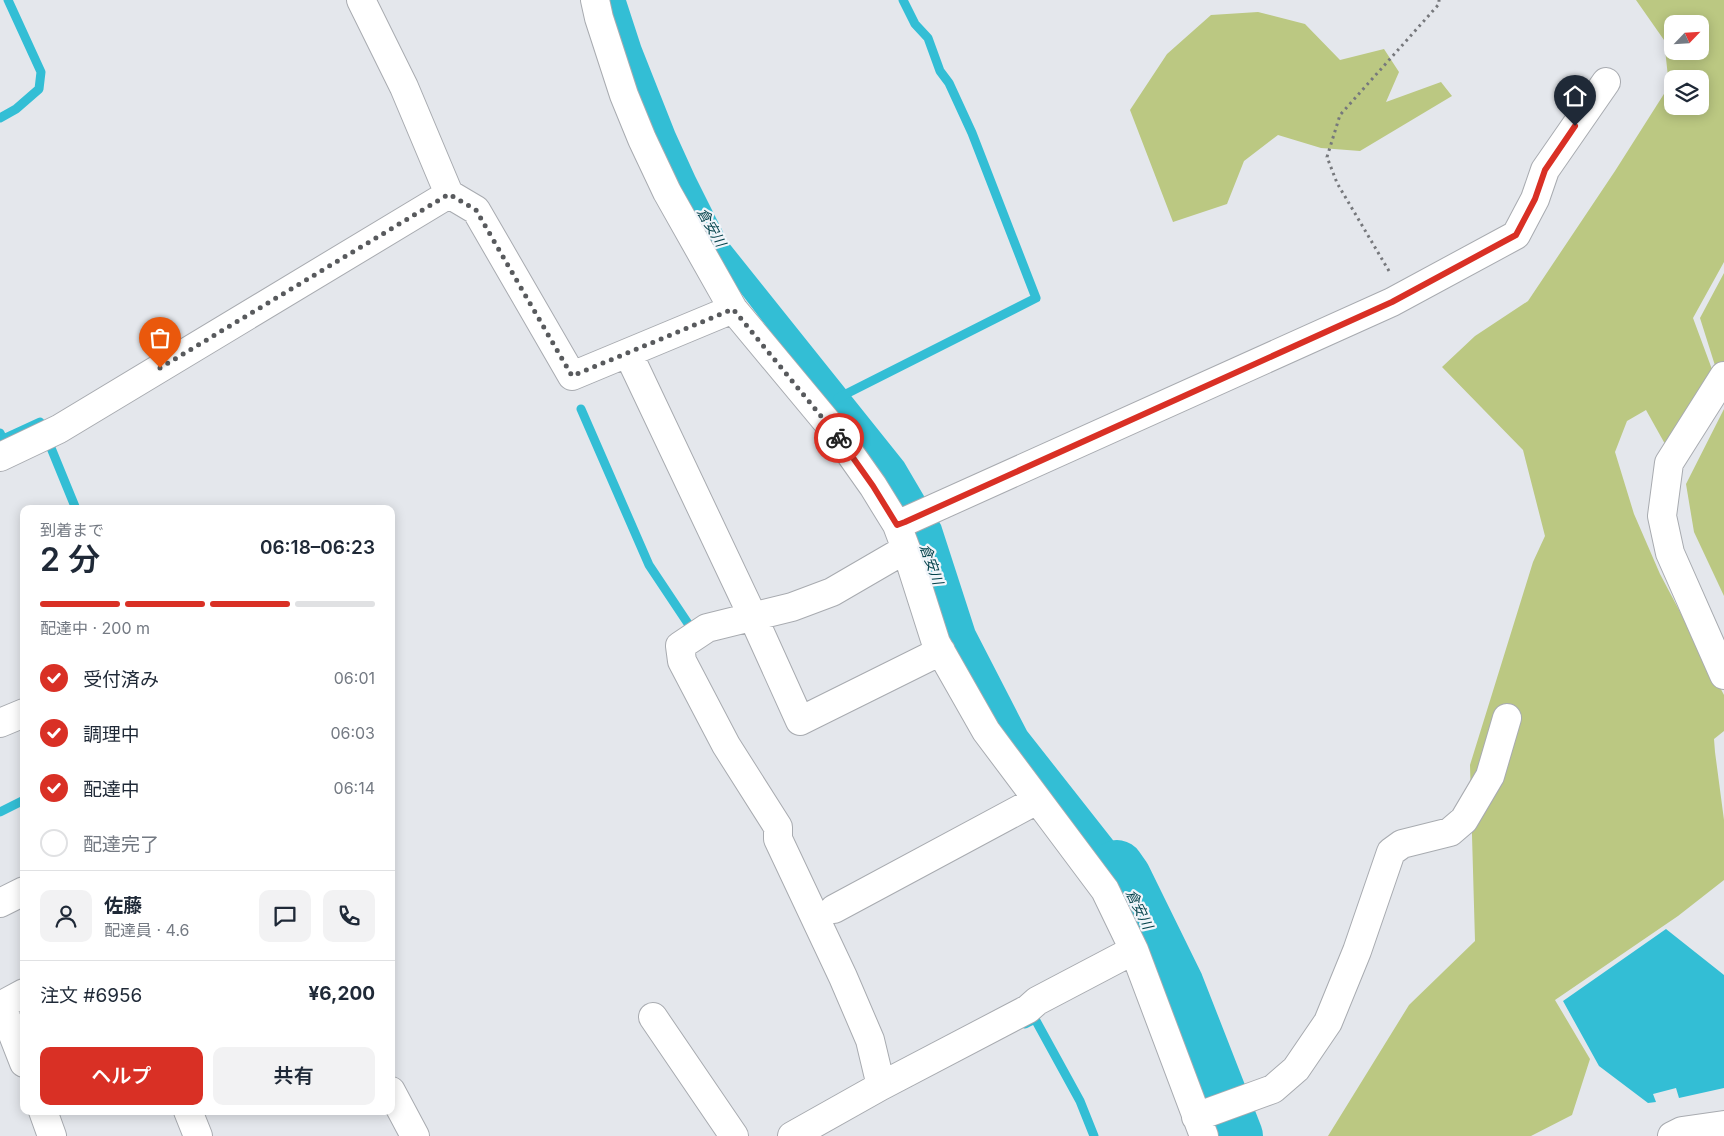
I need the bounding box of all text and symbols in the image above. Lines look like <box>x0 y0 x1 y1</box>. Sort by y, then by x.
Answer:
north arrow <box>1664 15 1709 60</box>
map controls <box>1664 15 1709 115</box>
button: layers <box>1664 70 1709 115</box>
pin <box>1554 75 1596 126</box>
icon: home <box>1561 82 1589 110</box>
water label: 倉安川 <box>694 205 731 251</box>
pin <box>139 317 181 368</box>
icon: bag <box>146 324 174 352</box>
courier <box>814 413 864 463</box>
icon: bike <box>825 424 853 452</box>
text: 到着まで <box>40 520 104 540</box>
text: 06:18–06:23 <box>260 536 375 559</box>
text: 2 分 <box>40 540 100 579</box>
water label: 倉安川 <box>917 541 948 589</box>
text: 配達中 · 200 m <box>40 618 150 638</box>
icon: check <box>40 664 68 692</box>
text: 受付済み <box>83 668 159 691</box>
text: 06:01 <box>334 668 375 688</box>
icon: check <box>40 719 68 747</box>
text: 調理中 <box>83 723 140 746</box>
text: 06:03 <box>330 723 375 743</box>
icon: check <box>40 774 68 802</box>
text: 配達中 <box>83 778 140 801</box>
text: 06:14 <box>334 778 375 798</box>
text: 配達完了 <box>83 833 159 856</box>
water label: 倉安川 <box>1123 886 1158 933</box>
button: person <box>40 890 92 942</box>
button: chat <box>259 890 311 942</box>
button: phone <box>323 890 375 942</box>
text: 佐藤 <box>104 894 142 917</box>
text: 配達員 · 4.6 <box>104 920 190 940</box>
text: ¥6,200 <box>308 982 375 1005</box>
text: 注文 #6956 <box>40 984 142 1007</box>
button: ヘルプ <box>40 1047 203 1105</box>
button: 共有 <box>213 1047 375 1105</box>

